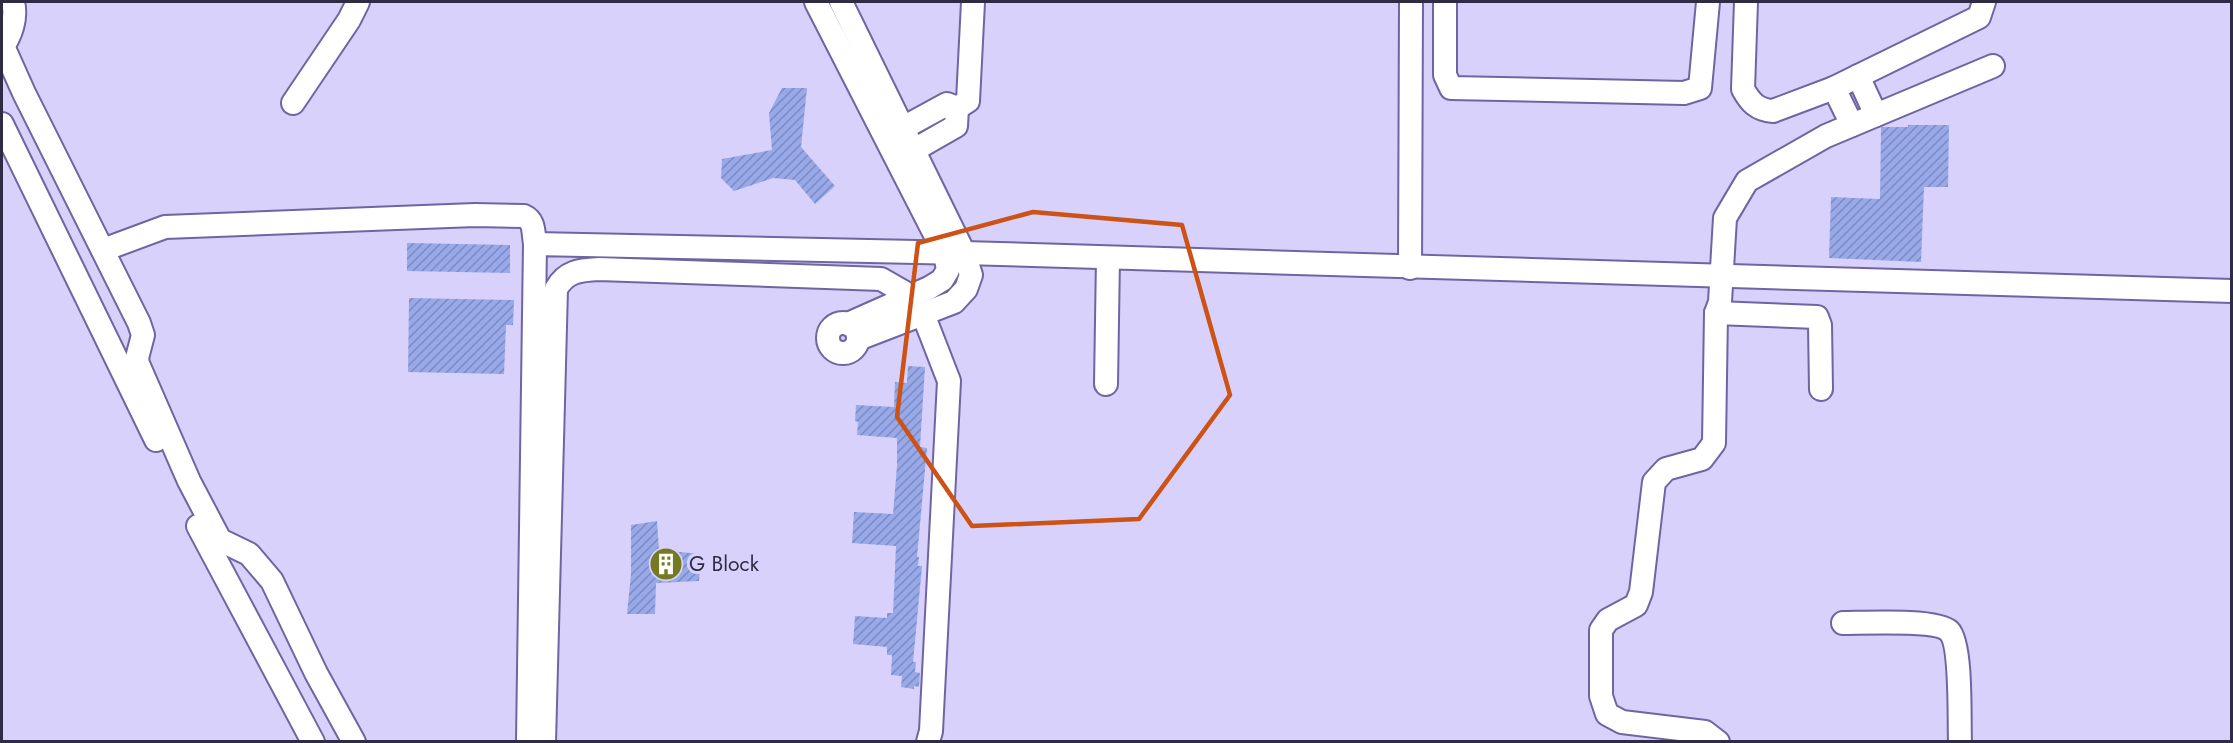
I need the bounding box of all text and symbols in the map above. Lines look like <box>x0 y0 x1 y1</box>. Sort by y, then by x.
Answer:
building icon: G Block <box>648 546 684 582</box>
place label: G Block <box>689 549 760 579</box>

